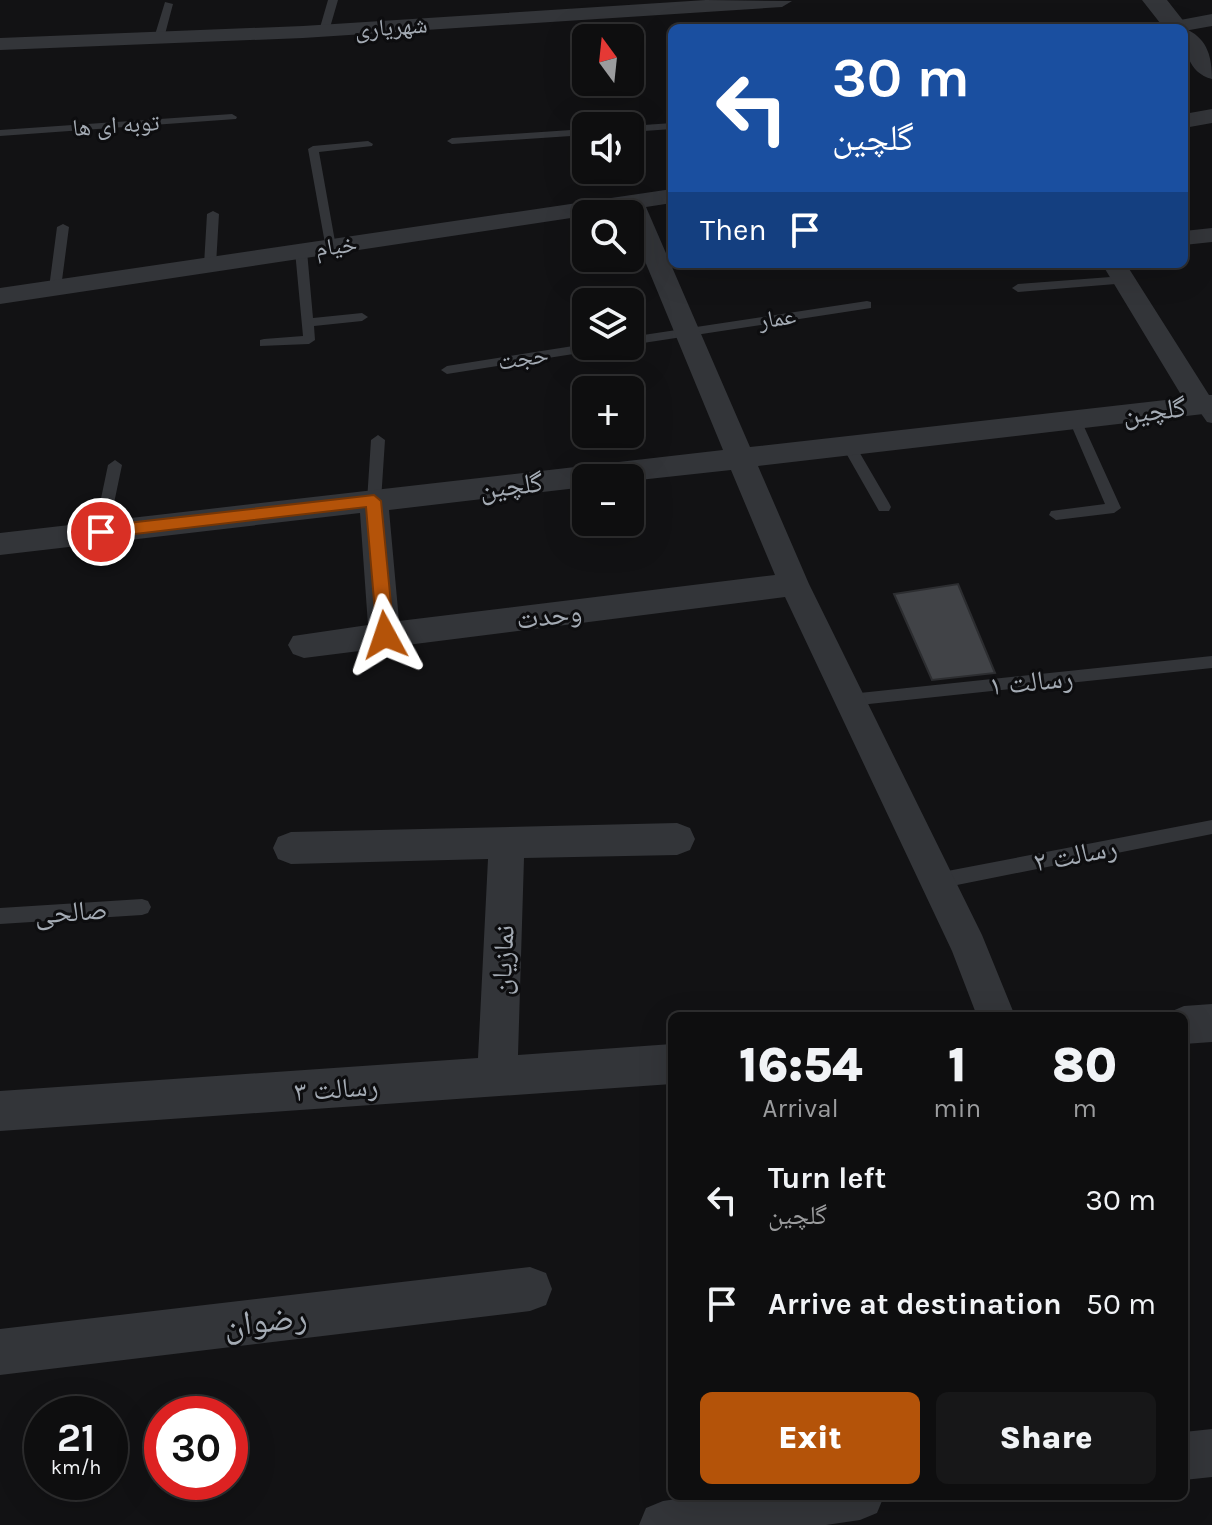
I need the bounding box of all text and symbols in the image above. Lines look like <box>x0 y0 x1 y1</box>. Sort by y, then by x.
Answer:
street label: شهریاری <box>354 10 428 44</box>
north arrow <box>572 24 644 96</box>
map controls <box>572 24 644 536</box>
text: 30 m <box>832 45 970 110</box>
icon: left <box>700 56 804 160</box>
street label: توبه ای ها <box>72 108 160 142</box>
button: sound <box>572 112 644 184</box>
text: گلچین <box>832 117 914 159</box>
button: search <box>572 200 644 272</box>
icon: arrive <box>783 208 827 252</box>
text: Then <box>700 212 767 248</box>
street label: خیام <box>313 229 359 265</box>
button: layers <box>572 288 644 360</box>
street label: عمار <box>755 301 798 335</box>
street label: حجت <box>496 340 550 376</box>
button: + <box>572 376 644 448</box>
street label: گلچین <box>1120 390 1188 432</box>
button: − <box>572 464 644 536</box>
street label: گلچین <box>477 465 545 507</box>
pin <box>67 498 135 566</box>
icon: arrive <box>79 510 123 554</box>
position arrow <box>343 593 427 677</box>
street label: وحدت <box>514 595 584 636</box>
street label: رسالت ۱ <box>987 661 1075 702</box>
street label: رسالت ۲ <box>1031 830 1120 879</box>
street label: صالحی <box>34 892 109 931</box>
street label: نمازیان <box>484 924 521 996</box>
text: 16:54 <box>739 1037 862 1093</box>
text: 1 <box>948 1037 966 1093</box>
text: 80 <box>1052 1037 1117 1093</box>
street label: رسالت ۳ <box>293 1069 379 1108</box>
text: Arrival <box>763 1093 839 1124</box>
text: min <box>933 1093 981 1124</box>
text: m <box>1072 1093 1097 1124</box>
text: Turn left <box>768 1160 886 1196</box>
icon: left <box>700 1178 744 1222</box>
text: 30 m <box>1085 1182 1156 1218</box>
text: گلچین <box>768 1200 827 1231</box>
icon: arrive <box>700 1282 744 1326</box>
text: Arrive at destination <box>768 1286 1062 1322</box>
text: 50 m <box>1086 1286 1156 1322</box>
street label: رضوان <box>221 1296 309 1346</box>
button: Exit <box>700 1392 920 1484</box>
button: Share <box>936 1392 1156 1484</box>
speed limit sign: 30 <box>144 1396 248 1500</box>
text: 21 <box>57 1414 95 1461</box>
text: km/h <box>51 1456 101 1479</box>

